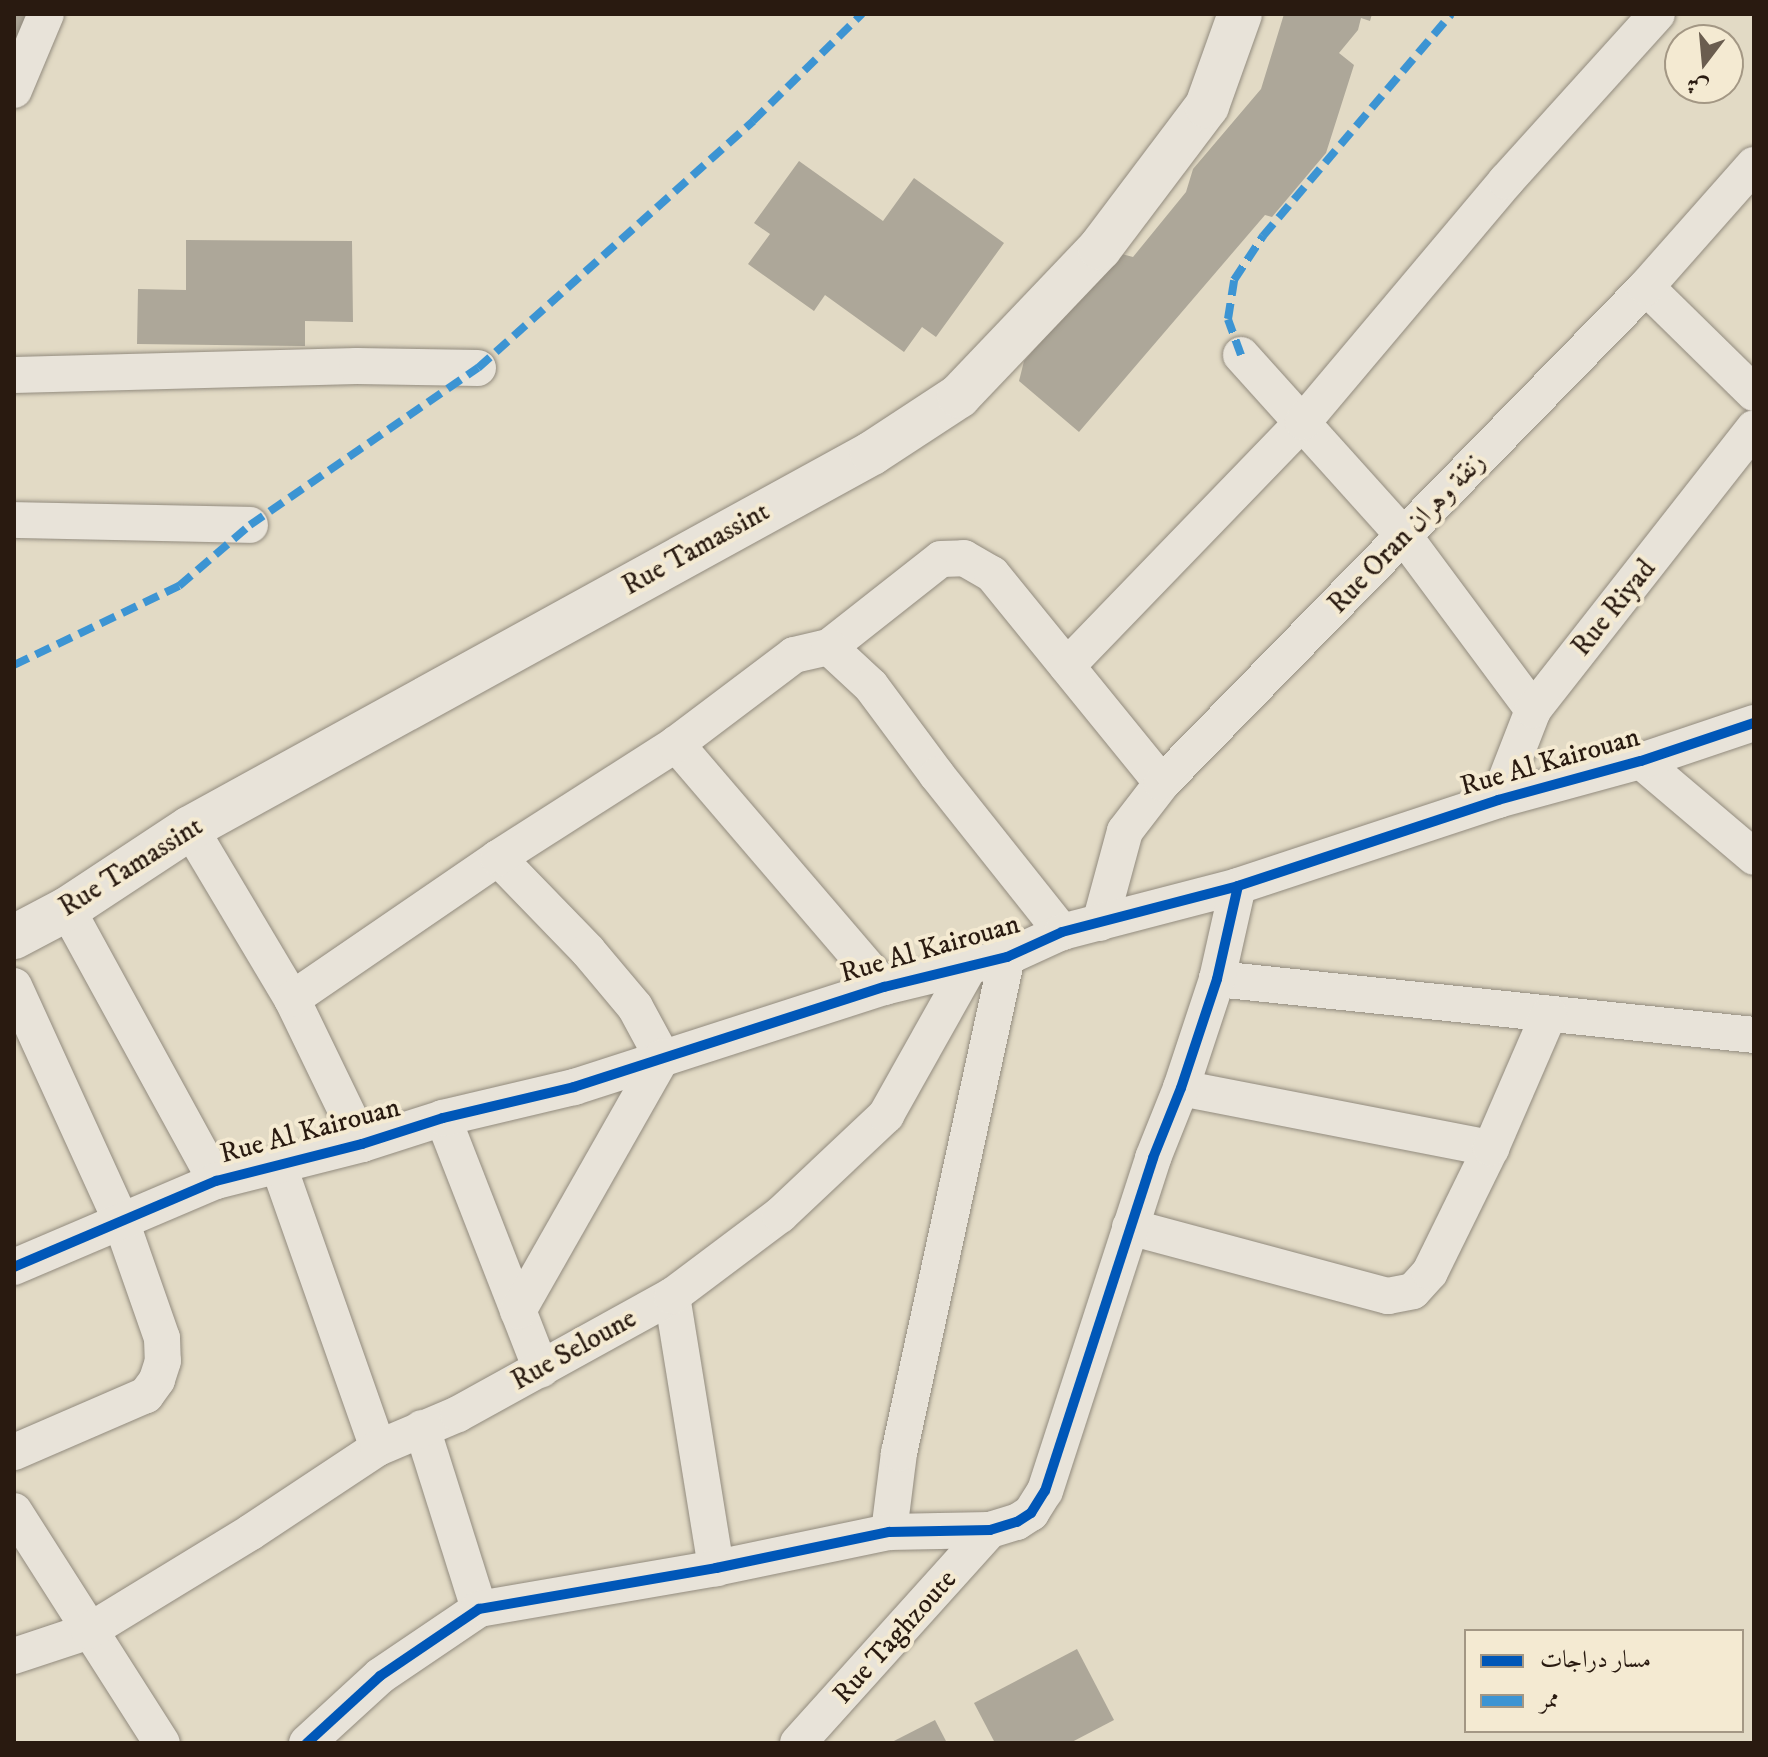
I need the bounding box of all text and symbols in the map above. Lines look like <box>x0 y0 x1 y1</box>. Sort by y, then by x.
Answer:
north arrow <box>1664 24 1744 104</box>
text: ش <box>1684 70 1712 102</box>
street label: Rue Oran زنقة وهران <box>1321 445 1493 621</box>
street label: Rue Tamassint <box>617 495 775 603</box>
street label: Rue Riyad <box>1565 553 1663 663</box>
street label: Rue Al Kairouan <box>1457 720 1643 804</box>
street label: Rue Tamassint <box>53 810 209 924</box>
street label: Rue Al Kairouan <box>837 907 1023 991</box>
street label: Rue Al Kairouan <box>216 1091 404 1171</box>
street label: Rue Seloune <box>506 1302 642 1398</box>
street label: Rue Taghzoute <box>826 1563 964 1711</box>
legend <box>1464 1629 1744 1733</box>
text: مسار دراجات <box>1540 1645 1651 1675</box>
text: ممر <box>1540 1685 1559 1715</box>

